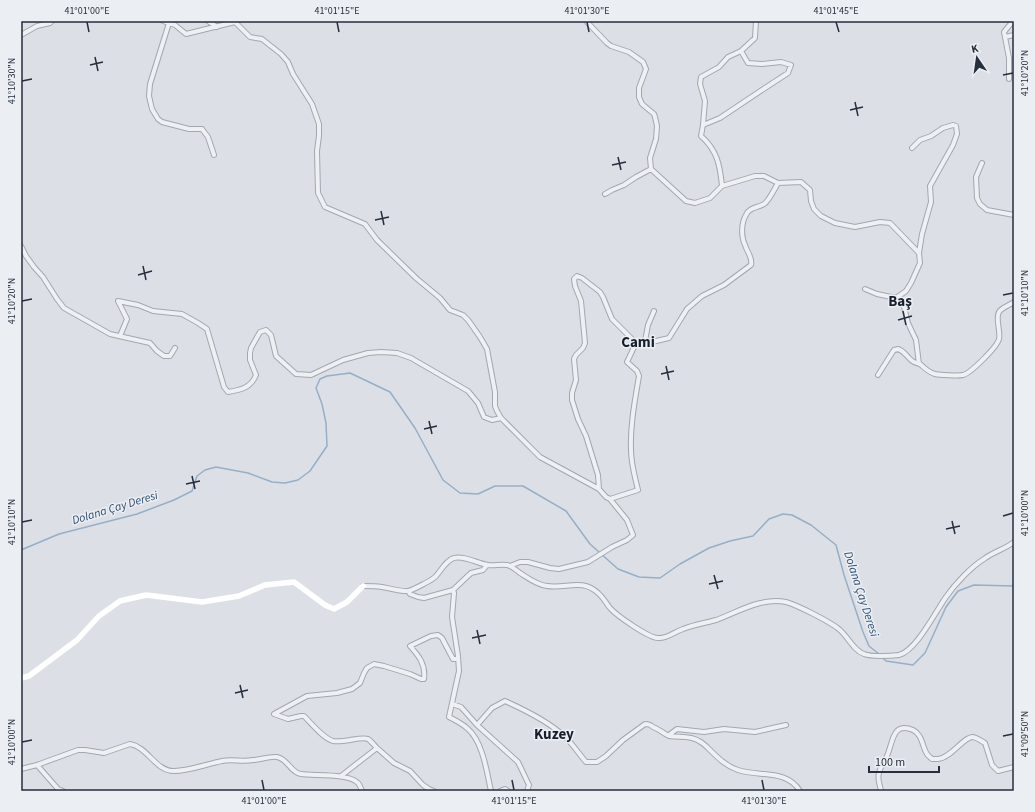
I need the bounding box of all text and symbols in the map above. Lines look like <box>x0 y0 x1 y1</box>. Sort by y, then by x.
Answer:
text: 41°01'00"E <box>64 4 110 18</box>
text: 41°01'15"E <box>314 4 360 18</box>
text: 41°01'30"E <box>564 4 610 18</box>
text: 41°01'45"E <box>813 4 859 18</box>
north arrow <box>957 38 997 78</box>
text: K <box>970 41 980 57</box>
text: 41°10'20"N <box>1018 50 1032 96</box>
text: 41°10'30"N <box>5 58 19 104</box>
text: 41°10'10"N <box>1018 270 1032 316</box>
text: 41°10'20"N <box>5 278 19 324</box>
district label: Baş <box>888 291 912 312</box>
district label: Cami <box>621 332 655 353</box>
water label: Dolana Çay Deresi <box>70 487 160 529</box>
text: 41°10'00"N <box>1018 490 1032 536</box>
text: 41°10'10"N <box>5 499 19 545</box>
water label: Dolana Çay Deresi <box>839 549 883 639</box>
text: 41°09'50"N <box>1018 711 1032 757</box>
text: 41°10'00"N <box>5 719 19 765</box>
district label: Kuzey <box>534 724 574 745</box>
scale bar <box>869 748 939 774</box>
text: 100 m <box>875 754 905 771</box>
text: 41°01'00"E <box>241 794 287 808</box>
text: 41°01'15"E <box>491 794 537 808</box>
text: 41°01'30"E <box>741 794 787 808</box>

